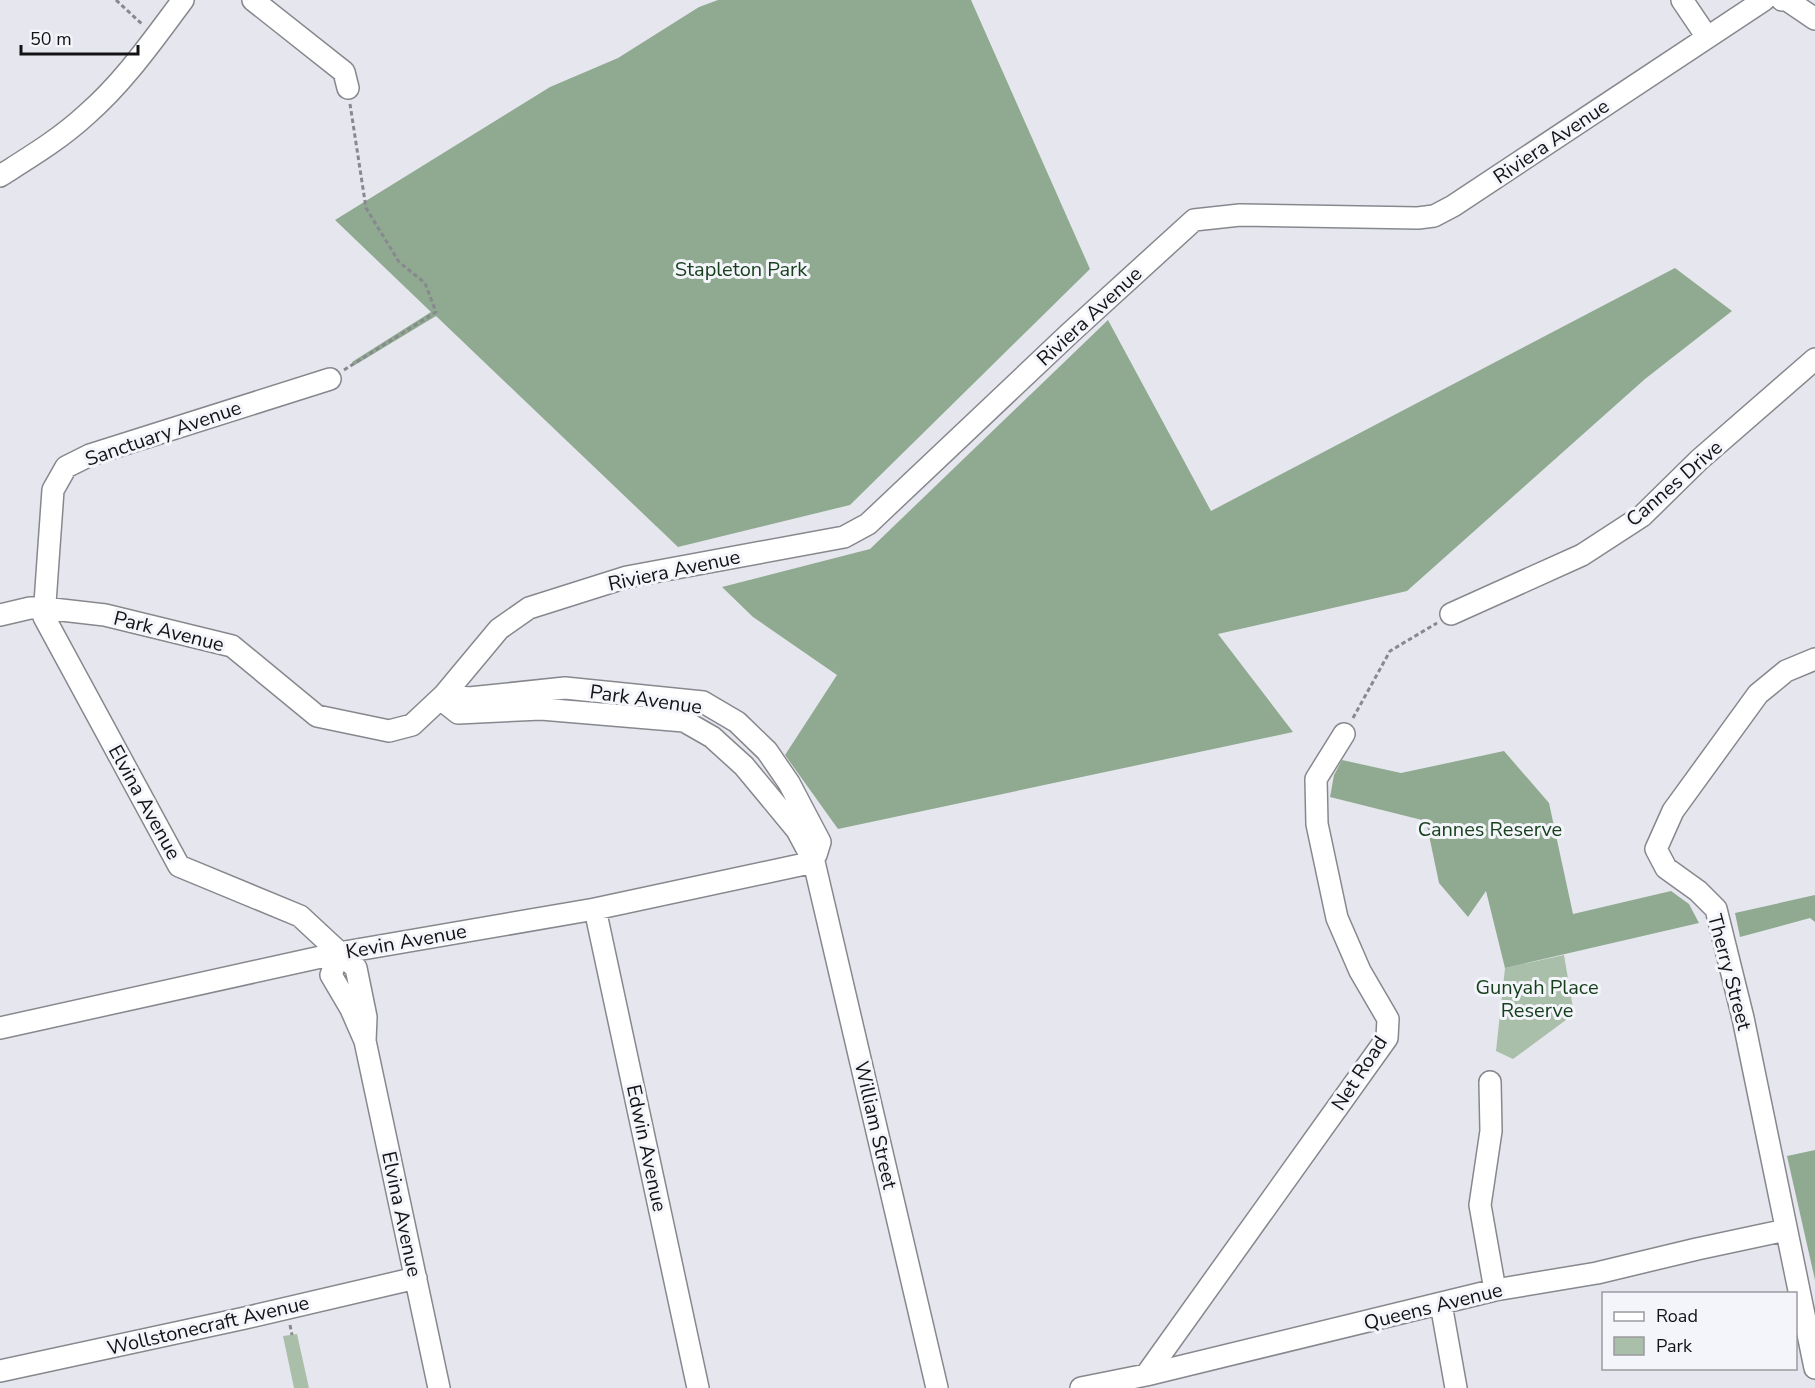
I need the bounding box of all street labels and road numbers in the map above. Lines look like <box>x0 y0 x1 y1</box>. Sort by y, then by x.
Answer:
street label: Riviera Avenue <box>1488 93 1615 190</box>
street label: Riviera Avenue <box>1031 261 1148 372</box>
street label: Sanctuary Avenue <box>81 394 245 473</box>
street label: Cannes Drive <box>1620 434 1728 533</box>
street label: Riviera Avenue <box>606 543 743 598</box>
street label: Park Avenue <box>111 605 227 658</box>
street label: Park Avenue <box>588 678 704 721</box>
street label: Elvina Avenue <box>102 740 187 865</box>
street label: Therry Street <box>1701 911 1758 1034</box>
street label: Kevin Avenue <box>344 918 469 965</box>
street label: Net Road <box>1325 1031 1394 1116</box>
street label: William Street <box>848 1058 904 1193</box>
street label: Edwin Avenue <box>620 1082 673 1214</box>
street label: Elvina Avenue <box>375 1149 428 1279</box>
street label: Queens Avenue <box>1361 1276 1505 1337</box>
street label: Wollstonecraft Avenue <box>104 1289 312 1362</box>

